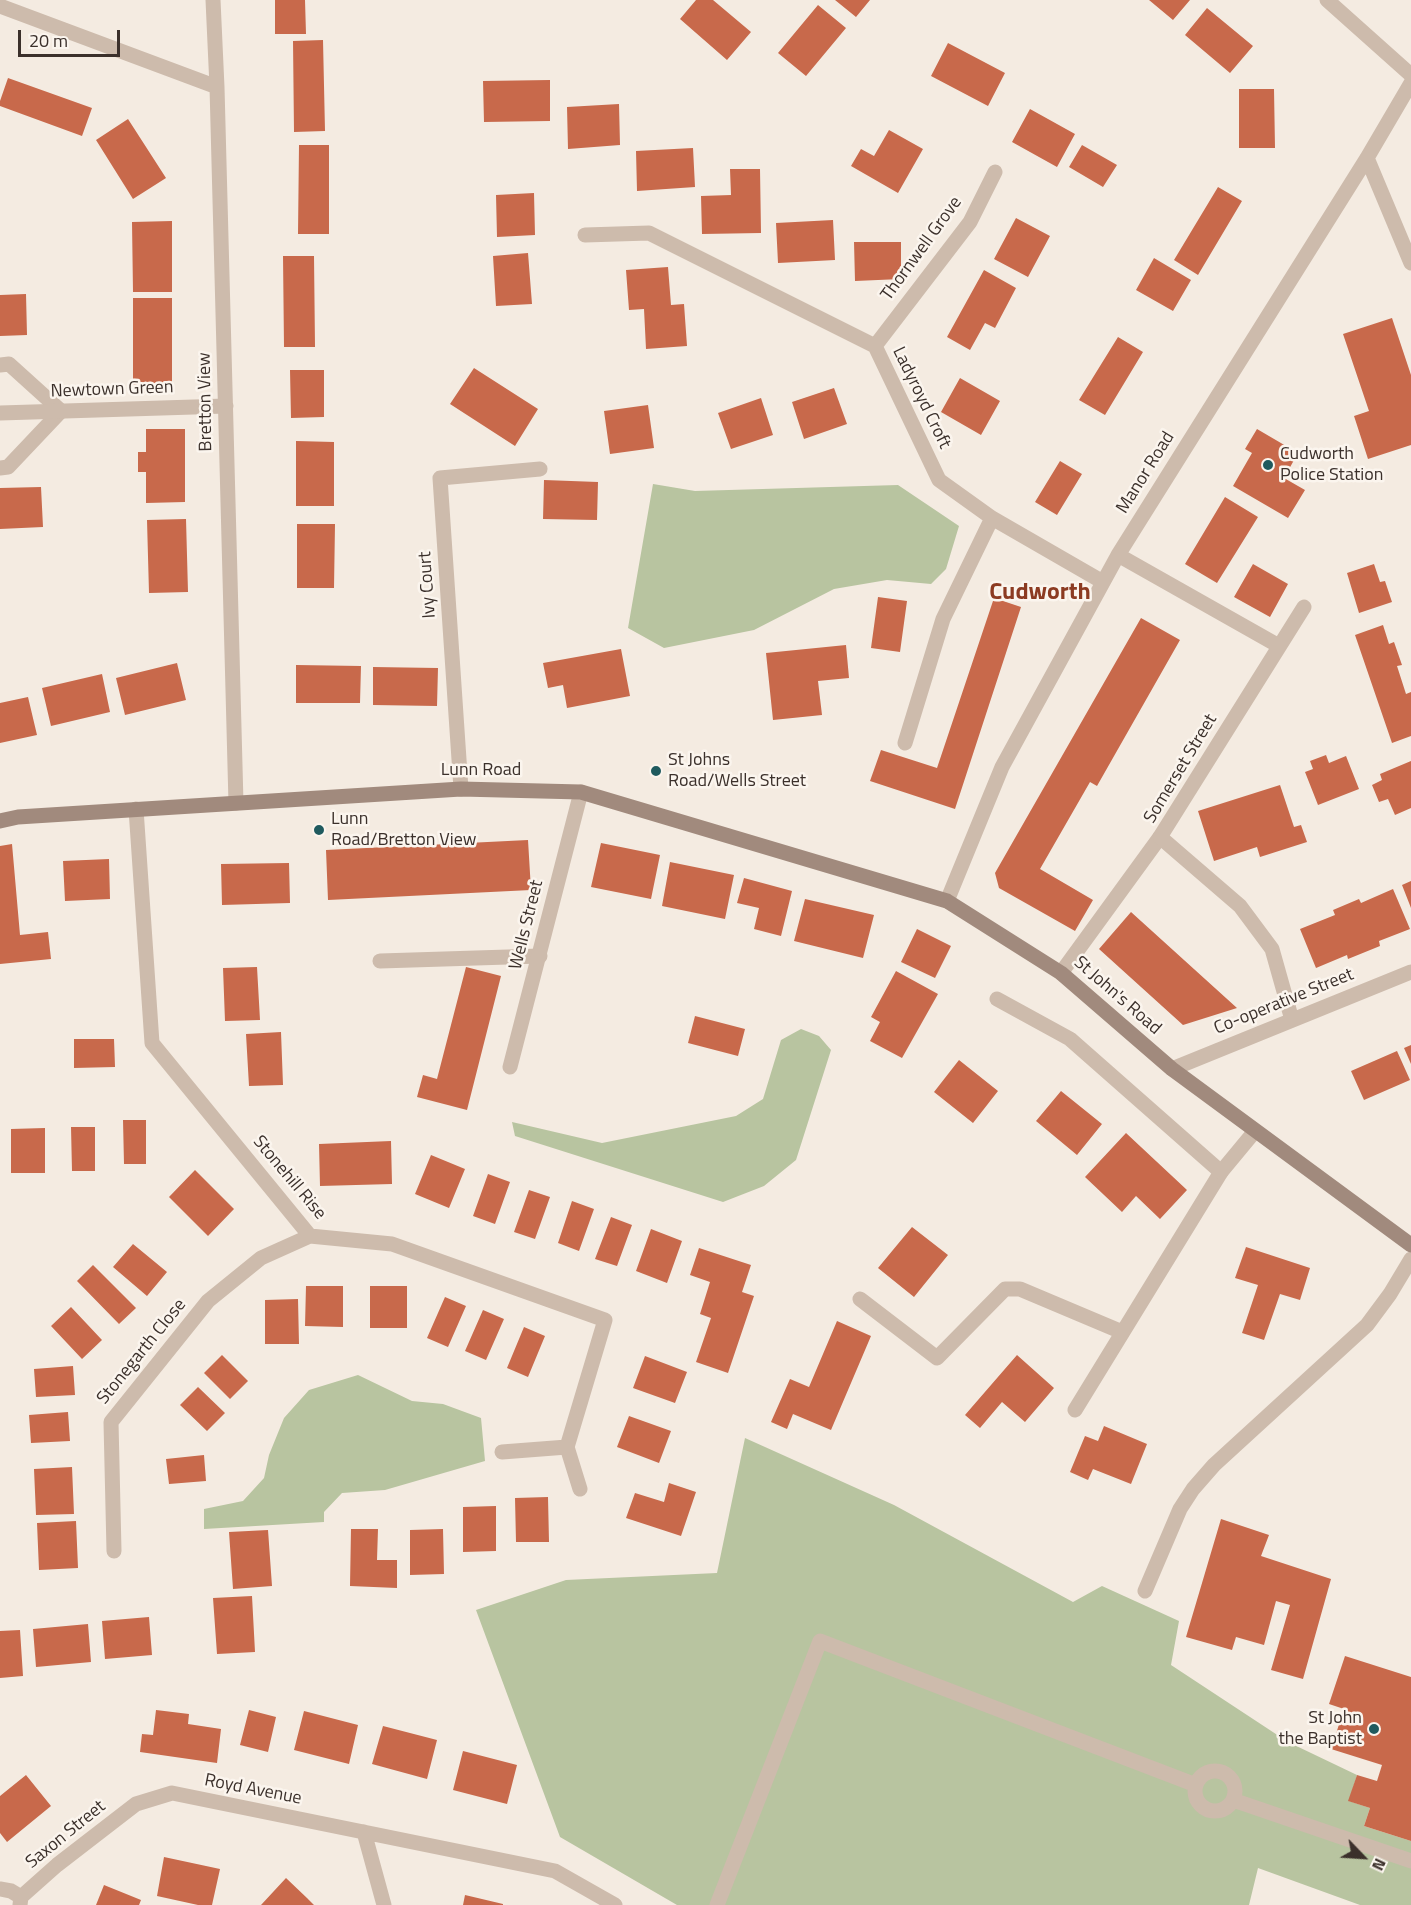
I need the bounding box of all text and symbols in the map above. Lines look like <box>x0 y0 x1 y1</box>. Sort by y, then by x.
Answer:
scale bar <box>21 18 123 56</box>
text: 20 m <box>29 27 68 54</box>
street label: Thornwell Grove <box>877 193 967 305</box>
street label: Ladyroyd Croft <box>887 343 955 453</box>
street label: Bretton View <box>194 352 218 452</box>
street label: Newtown Green <box>50 377 174 403</box>
street label: Manor Road <box>1112 428 1180 518</box>
place label: Cudworth Police Station <box>1280 444 1383 486</box>
marker: Cudworth Police Station <box>1261 458 1275 472</box>
street label: Ivy Court <box>415 551 441 619</box>
district label: Cudworth <box>989 579 1091 607</box>
street label: Somerset Street <box>1140 710 1222 828</box>
place label: St Johns Road/Wells Street <box>668 750 806 792</box>
street label: Lunn Road <box>441 760 521 782</box>
marker: St Johns Road/Wells Street <box>649 764 663 778</box>
place label: Lunn Road/Bretton View <box>331 809 476 852</box>
marker: Lunn Road/Bretton View <box>312 823 326 837</box>
street label: Wells Street <box>505 878 549 972</box>
street label: St John's Road <box>1069 952 1165 1040</box>
street label: Co-operative Street <box>1211 964 1357 1040</box>
street label: Stonehill Rise <box>248 1132 330 1224</box>
street label: Stonegarth Close <box>93 1295 191 1409</box>
place label: St John the Baptist <box>1278 1708 1362 1750</box>
marker: St John the Baptist <box>1367 1722 1381 1736</box>
street label: Royd Avenue <box>203 1770 303 1810</box>
street label: Saxon Street <box>22 1796 110 1874</box>
north arrow <box>1333 1827 1393 1887</box>
text: N <box>1366 1855 1393 1875</box>

